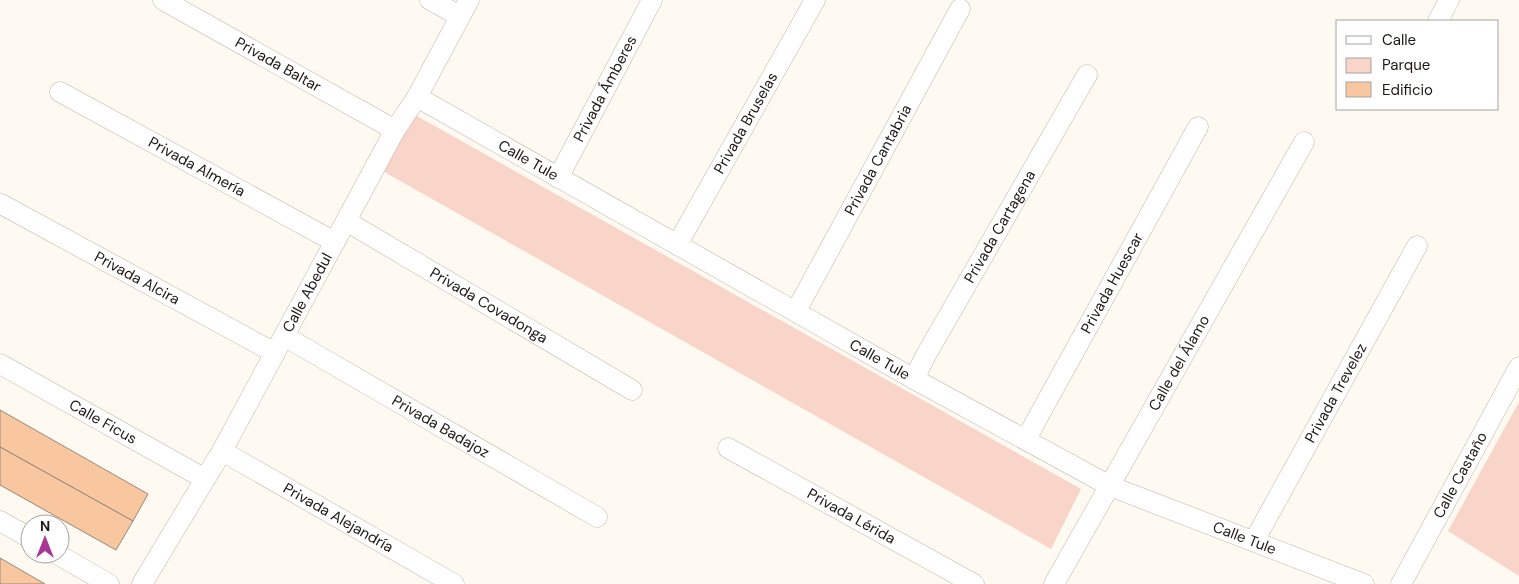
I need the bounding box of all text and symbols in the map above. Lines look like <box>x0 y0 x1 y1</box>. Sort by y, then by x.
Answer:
legend <box>1336 20 1499 110</box>
text: Calle <box>1382 30 1416 50</box>
street label: Privada Baltar <box>232 32 325 97</box>
street label: Privada Ámberes <box>569 32 642 145</box>
text: Parque <box>1382 55 1430 75</box>
street label: Privada Bruselas <box>709 69 782 177</box>
text: Edificio <box>1382 80 1433 100</box>
street label: Privada Cantabria <box>840 101 916 219</box>
street label: Privada Almería <box>145 132 249 201</box>
street label: Calle Tule <box>495 135 562 185</box>
street label: Privada Cartagena <box>960 166 1040 287</box>
street label: Privada Huescar <box>1076 229 1148 337</box>
street label: Privada Alcira <box>91 247 183 309</box>
street label: Calle Abedul <box>278 249 337 336</box>
street label: Privada Covadonga <box>426 263 552 348</box>
street label: Calle del Álamo <box>1144 311 1214 415</box>
street label: Calle Tule <box>846 334 913 385</box>
street label: Privada Trevelez <box>1300 340 1371 447</box>
street label: Privada Badajoz <box>388 391 493 463</box>
street label: Calle Ficus <box>66 395 140 449</box>
street label: Calle Castaño <box>1429 428 1492 522</box>
street label: Privada Alejandría <box>280 478 397 557</box>
street label: Privada Lérida <box>804 484 899 549</box>
north arrow <box>20 514 70 564</box>
text: N <box>40 517 50 535</box>
street label: Calle Tule <box>1210 517 1279 559</box>

